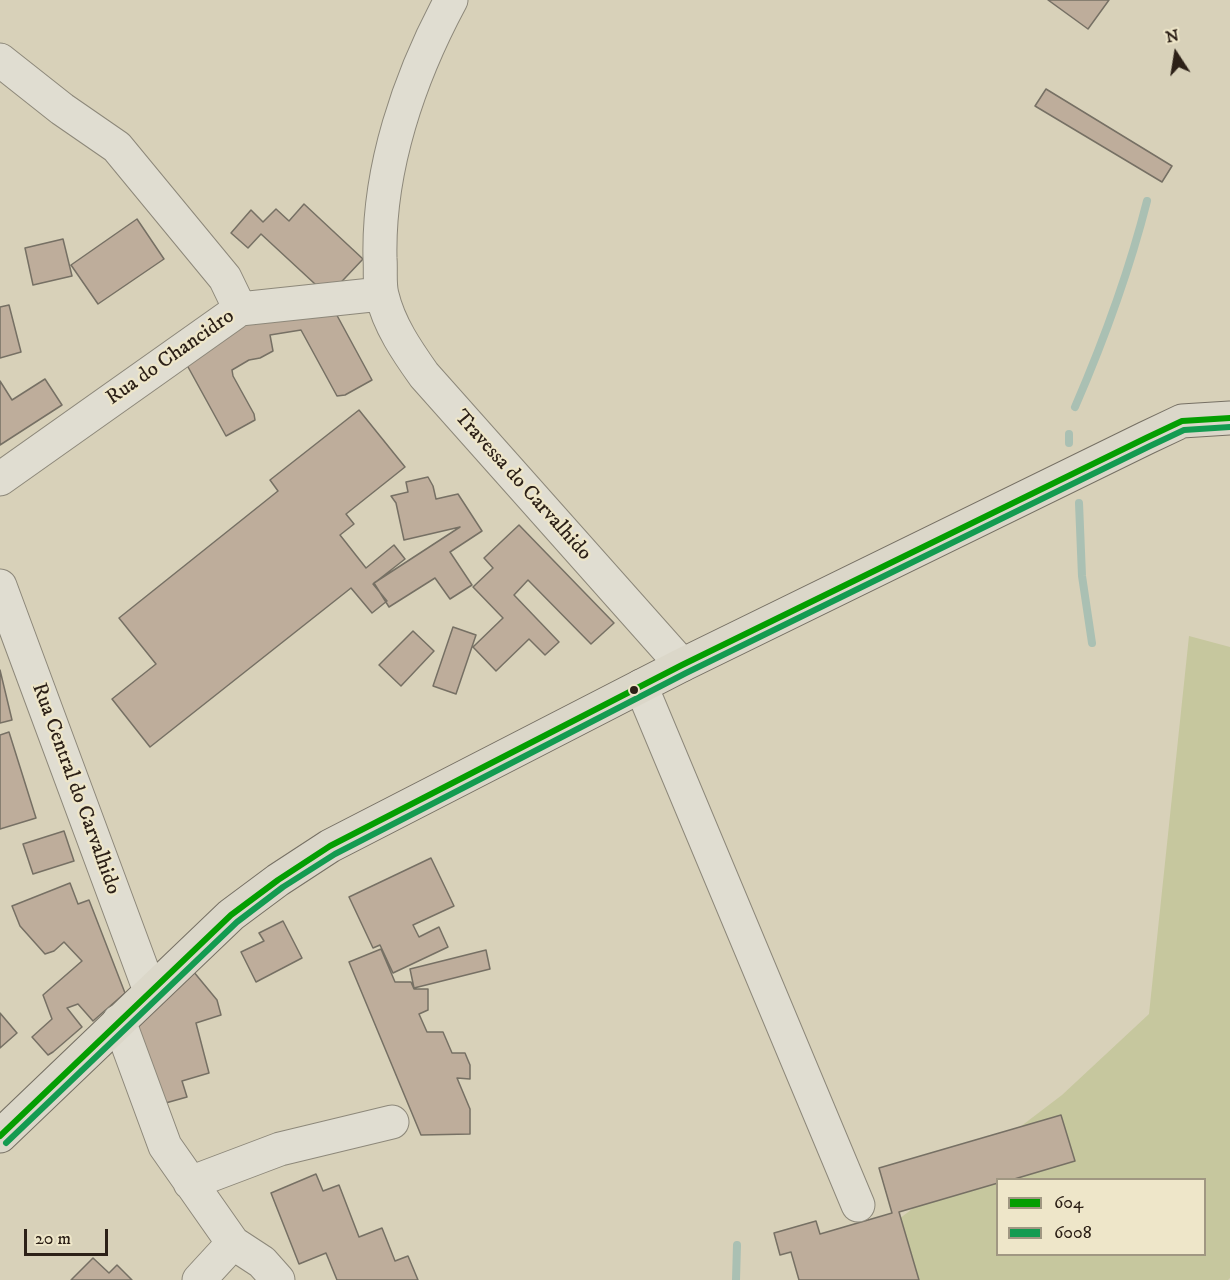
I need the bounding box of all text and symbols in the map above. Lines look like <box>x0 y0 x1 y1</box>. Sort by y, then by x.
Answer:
north arrow <box>1146 24 1206 84</box>
text: N <box>1164 25 1181 48</box>
street label: Rua do Chancidro <box>102 305 240 411</box>
street label: Travessa do Carvalhido <box>448 406 596 566</box>
street label: Rua Central do Carvalhido <box>25 680 125 898</box>
unlabelled marker <box>628 684 640 696</box>
legend <box>996 1178 1206 1256</box>
text: 604 <box>1054 1192 1083 1214</box>
scale bar <box>27 1217 111 1255</box>
text: 6008 <box>1054 1222 1092 1244</box>
text: 20 m <box>35 1228 71 1250</box>

